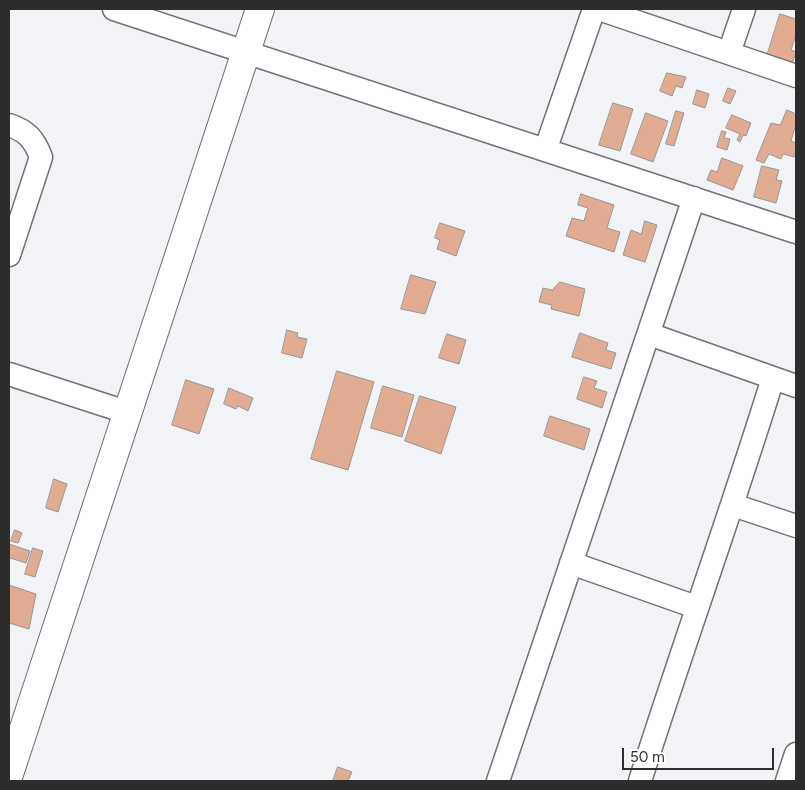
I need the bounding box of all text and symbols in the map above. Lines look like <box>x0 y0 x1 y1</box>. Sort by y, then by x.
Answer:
scale bar <box>625 738 778 770</box>
text: 50 m <box>630 748 665 766</box>

